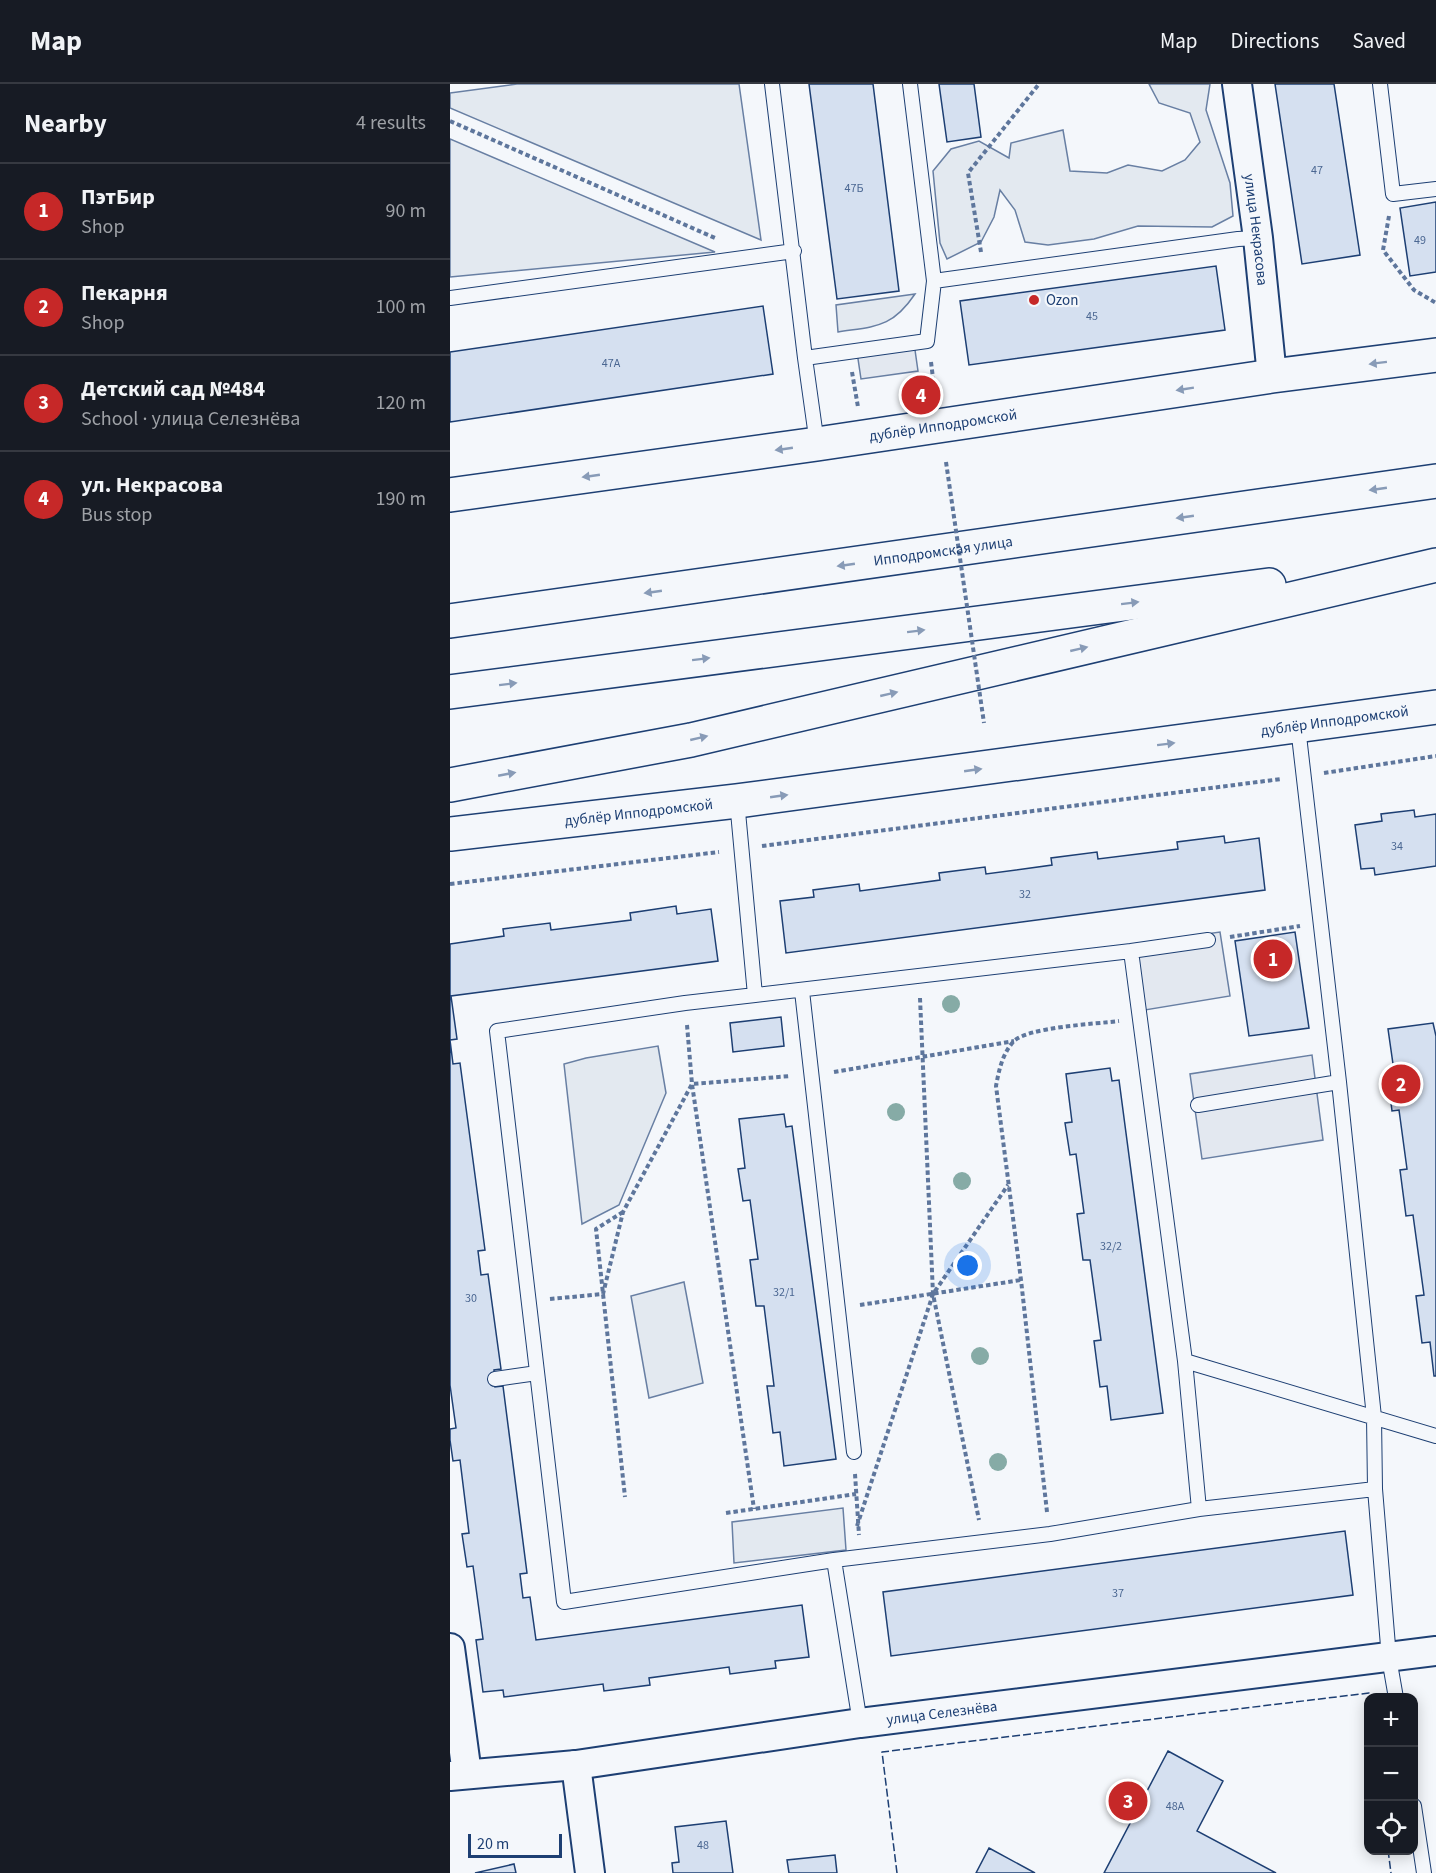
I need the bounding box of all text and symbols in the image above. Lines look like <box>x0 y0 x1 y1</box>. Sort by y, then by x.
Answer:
text: Map <box>30 21 82 61</box>
text: Map <box>1160 26 1198 56</box>
text: Directions <box>1231 26 1319 56</box>
text: Saved <box>1352 26 1406 56</box>
text: Nearby <box>24 105 107 142</box>
text: 4 results <box>356 109 426 137</box>
house number: 47 <box>1311 162 1323 179</box>
street label: улица Некрасова <box>1239 172 1273 287</box>
house number: 47Б <box>845 180 863 197</box>
text: ПэтБир <box>81 181 155 213</box>
text: 1 <box>38 197 49 225</box>
text: 90 m <box>386 197 426 225</box>
text: Shop <box>81 213 125 241</box>
house number: 49 <box>1414 232 1426 249</box>
text: Пекарня <box>81 277 168 309</box>
place label: Ozon <box>1046 290 1078 311</box>
text: 2 <box>38 293 49 321</box>
text: 100 m <box>376 293 426 321</box>
marker: Ozon <box>1027 293 1041 307</box>
house number: 45 <box>1086 308 1098 325</box>
text: Shop <box>81 309 125 337</box>
house number: 47А <box>602 355 621 372</box>
one-way arrow <box>1368 358 1387 367</box>
pin: 4 <box>902 372 940 418</box>
text: Детский сад №484 <box>81 373 265 405</box>
one-way arrow <box>1175 385 1194 394</box>
text: 3 <box>38 389 49 417</box>
text: 120 m <box>376 389 426 417</box>
street label: дублёр Ипподромской <box>868 404 1018 447</box>
text: School · улица Селезнёва <box>81 405 300 433</box>
one-way arrow <box>775 444 794 453</box>
text: ул. Некрасова <box>81 469 223 501</box>
one-way arrow <box>581 471 600 480</box>
text: 4 <box>38 485 49 513</box>
text: 190 m <box>376 485 426 513</box>
one-way arrow <box>1368 485 1387 494</box>
text: Bus stop <box>81 501 152 529</box>
one-way arrow <box>1175 512 1194 521</box>
street label: Ипподромская улица <box>872 531 1014 571</box>
one-way arrow <box>837 560 856 569</box>
one-way arrow <box>644 587 663 596</box>
one-way arrow <box>1120 599 1139 608</box>
one-way arrow <box>906 627 925 636</box>
one-way arrow <box>1070 644 1089 653</box>
one-way arrow <box>692 654 711 664</box>
one-way arrow <box>499 680 518 689</box>
one-way arrow <box>880 688 898 698</box>
street label: дублёр Ипподромской <box>1259 700 1410 741</box>
one-way arrow <box>690 733 709 742</box>
one-way arrow <box>1156 740 1175 749</box>
one-way arrow <box>963 765 982 774</box>
one-way arrow <box>498 770 517 779</box>
one-way arrow <box>770 791 789 800</box>
street label: дублёр Ипподромской <box>563 793 714 831</box>
house number: 34 <box>1391 838 1403 855</box>
house number: 32 <box>1019 886 1031 903</box>
pin: 1 <box>1254 936 1292 982</box>
pin: 2 <box>1382 1062 1420 1106</box>
house number: 32/2 <box>1100 1238 1122 1255</box>
your location <box>953 1251 982 1280</box>
house number: 32/1 <box>773 1284 795 1301</box>
house number: 30 <box>465 1290 477 1307</box>
house number: 37 <box>1112 1585 1124 1602</box>
map controls <box>1364 1693 1418 1855</box>
button: + <box>1364 1693 1418 1747</box>
street label: улица Селезнёва <box>885 1695 999 1730</box>
button: − <box>1364 1747 1418 1801</box>
pin: 3 <box>1108 1778 1148 1824</box>
house number: 48А <box>1166 1798 1185 1815</box>
button: locate <box>1364 1801 1418 1855</box>
scale bar <box>468 1831 562 1858</box>
text: 20 m <box>477 1833 509 1855</box>
house number: 48 <box>697 1837 709 1854</box>

